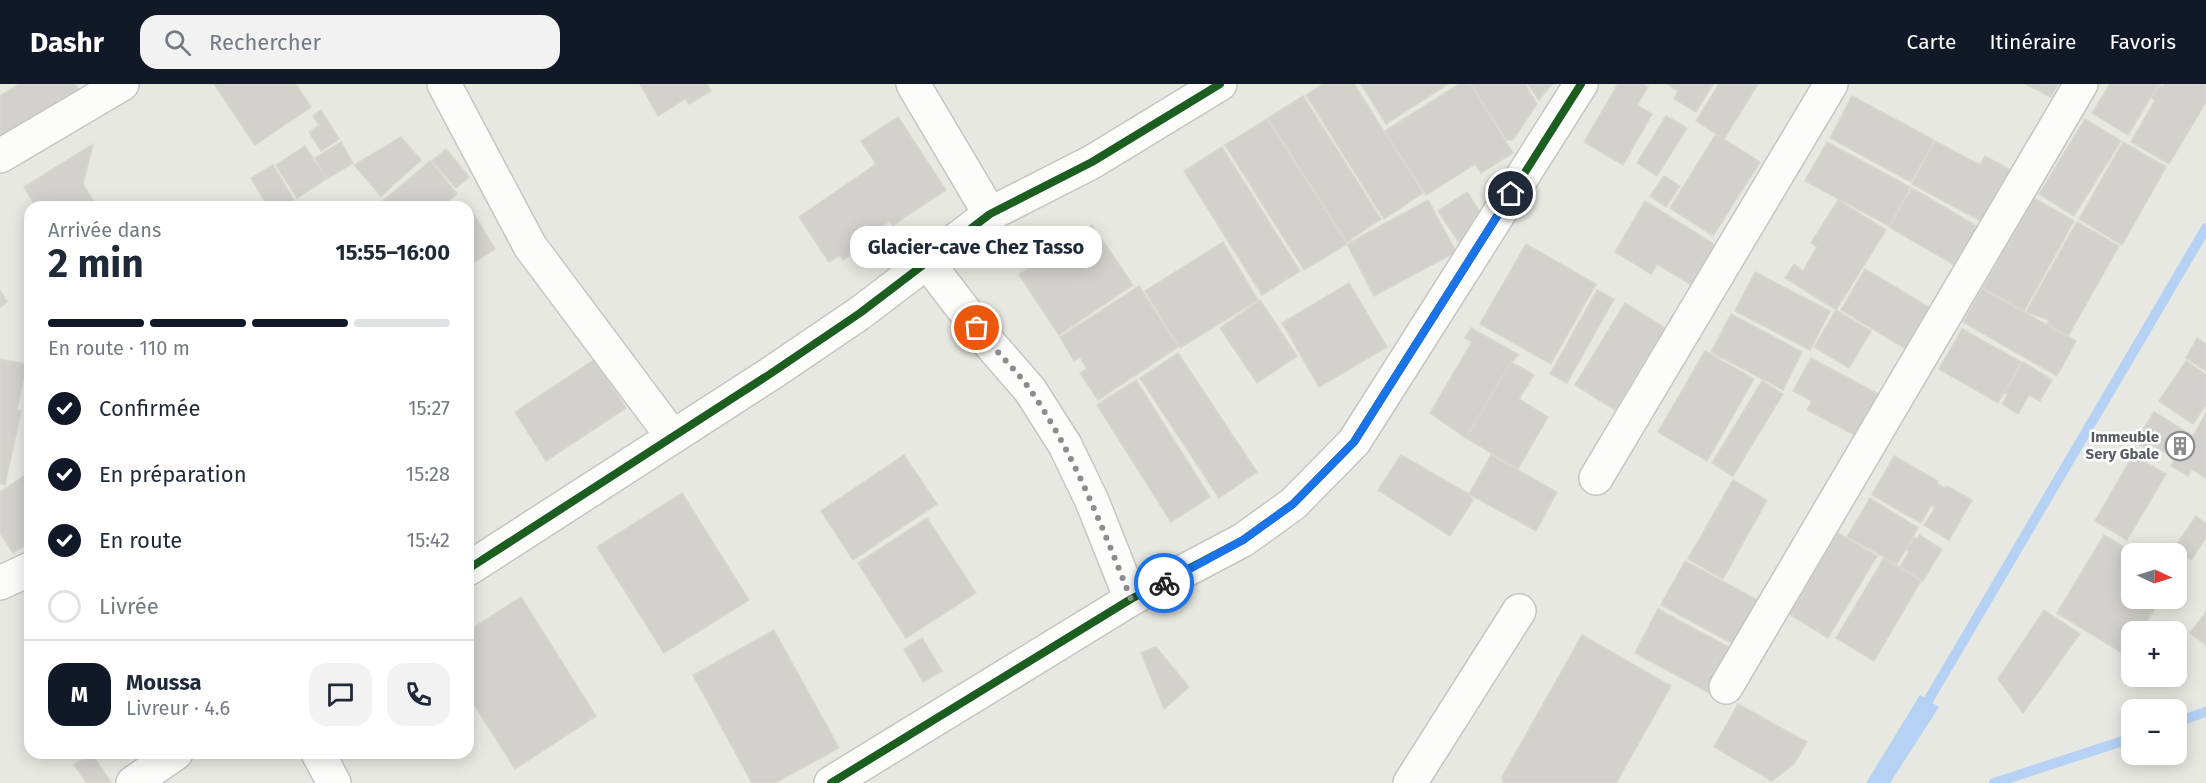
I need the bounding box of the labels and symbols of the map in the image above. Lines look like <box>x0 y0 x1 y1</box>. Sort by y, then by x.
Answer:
pin <box>1485 168 1536 219</box>
callout: Glacier-cave Chez Tasso <box>851 226 1103 268</box>
pin <box>951 302 1002 353</box>
place label: Immeuble Sery Gbale <box>2086 428 2159 463</box>
building icon: Immeuble Sery Gbale <box>2164 430 2196 462</box>
north arrow <box>2121 543 2187 609</box>
courier <box>1134 553 1194 613</box>

